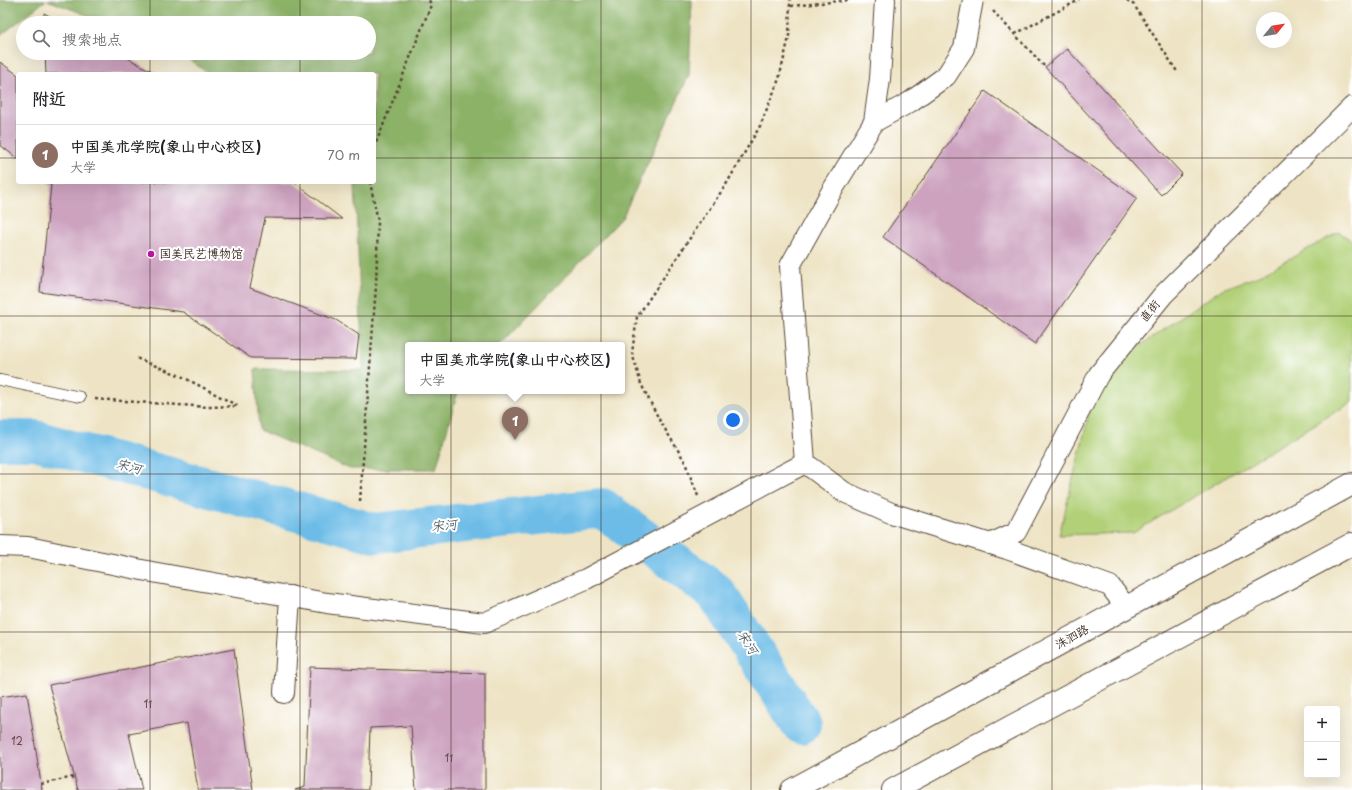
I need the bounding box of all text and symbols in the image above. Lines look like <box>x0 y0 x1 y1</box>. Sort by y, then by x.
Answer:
north arrow <box>1256 12 1292 48</box>
search box <box>16 16 376 60</box>
icon: search <box>30 27 52 49</box>
text: 搜索地点 <box>62 27 122 50</box>
text: 附近 <box>32 85 66 111</box>
text: 中国美术学院(象山中心校区) <box>70 134 261 157</box>
text: 1 <box>42 145 48 164</box>
text: 70 m <box>327 145 360 164</box>
text: 大学 <box>70 157 96 176</box>
place label: 国美民艺博物馆 <box>159 244 243 262</box>
marker: 国美民艺博物馆 <box>146 249 156 259</box>
street label: 直街 <box>1135 295 1164 325</box>
popup <box>405 342 625 394</box>
text: 中国美术学院(象山中心校区) <box>419 347 611 370</box>
text: 大学 <box>419 370 445 389</box>
pin: 1 <box>502 407 528 440</box>
your location <box>723 410 743 430</box>
water label: 宋河 <box>114 453 146 479</box>
water label: 宋河 <box>430 513 460 535</box>
street label: 洙泗路 <box>1051 620 1092 653</box>
water label: 宋河 <box>733 626 765 659</box>
house number: 11 <box>144 696 152 711</box>
map controls <box>1304 706 1340 778</box>
button: + <box>1304 706 1340 742</box>
house number: 12 <box>11 733 23 748</box>
button: − <box>1304 742 1340 778</box>
house number: 11 <box>445 750 453 765</box>

